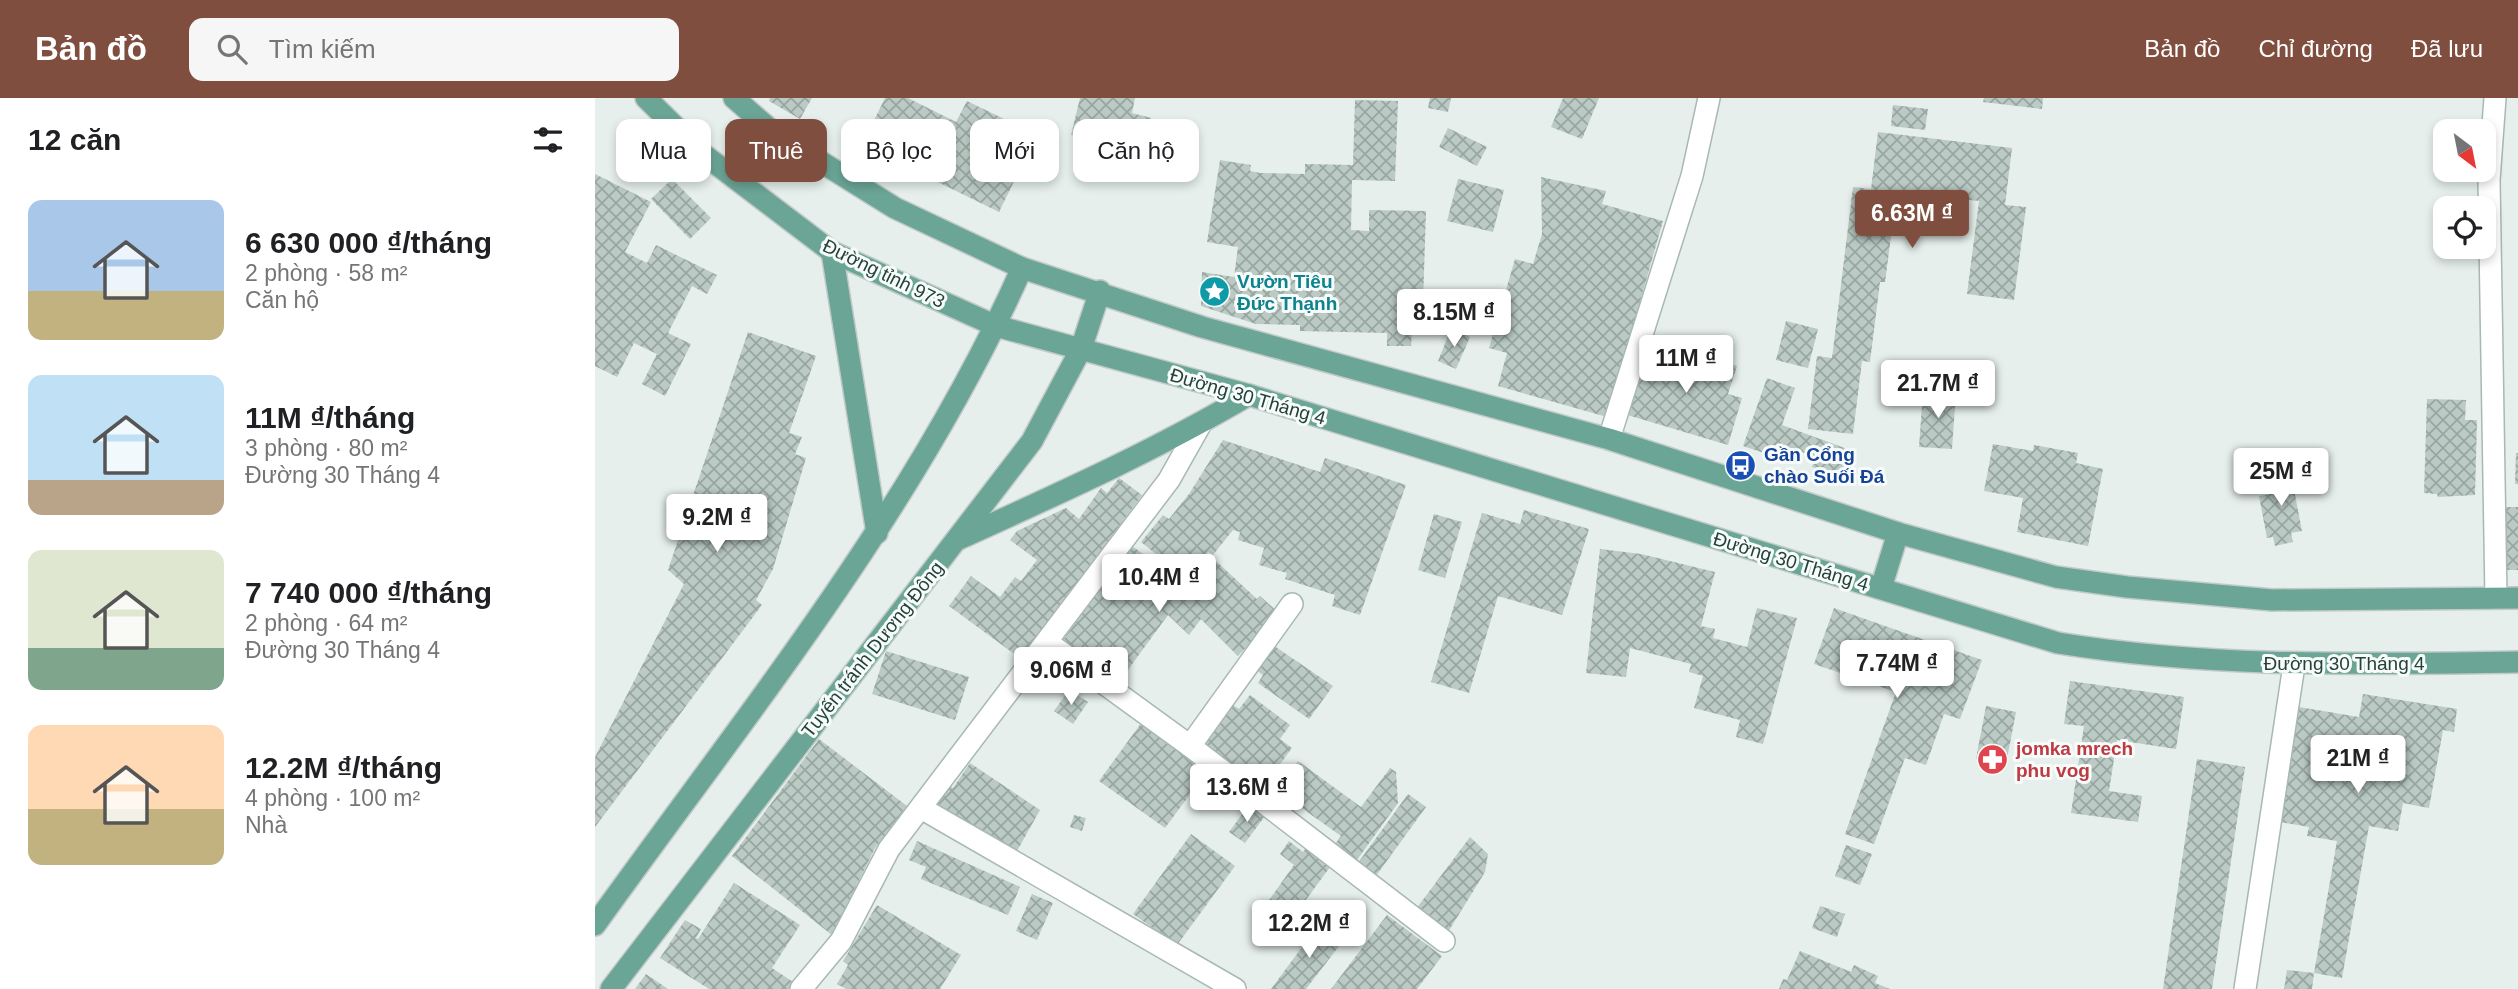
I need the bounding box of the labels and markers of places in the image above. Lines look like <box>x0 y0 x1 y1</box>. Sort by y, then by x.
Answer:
pin: 6.63M ₫ <box>1847 190 1977 250</box>
place label: Vườn Tiêu Đức Thạnh <box>1237 271 1337 314</box>
place icon: Vườn Tiêu Đức Thạnh <box>1197 275 1231 309</box>
pin: 8.15M ₫ <box>1389 289 1519 349</box>
pin: 11M ₫ <box>1637 336 1735 395</box>
pin: 21.7M ₫ <box>1873 360 2003 420</box>
place label: Gần Cổng chào Suối Đá <box>1764 444 1885 487</box>
bus stop icon: Gần Cổng chào Suối Đá <box>1724 448 1758 482</box>
pin: 25M ₫ <box>2232 448 2330 508</box>
pin: 9.2M ₫ <box>660 494 774 554</box>
pin: 10.4M ₫ <box>1094 554 1224 614</box>
pin: 7.74M ₫ <box>1832 640 1962 700</box>
pin: 9.06M ₫ <box>1006 648 1136 707</box>
pin: 21M ₫ <box>2309 736 2407 795</box>
place label: jomka mrech phu vog <box>2015 738 2133 781</box>
pharmacy icon: jomka mrech phu vog <box>1976 742 2010 776</box>
pin: 13.6M ₫ <box>1182 764 1312 824</box>
pin: 12.2M ₫ <box>1244 900 1374 960</box>

